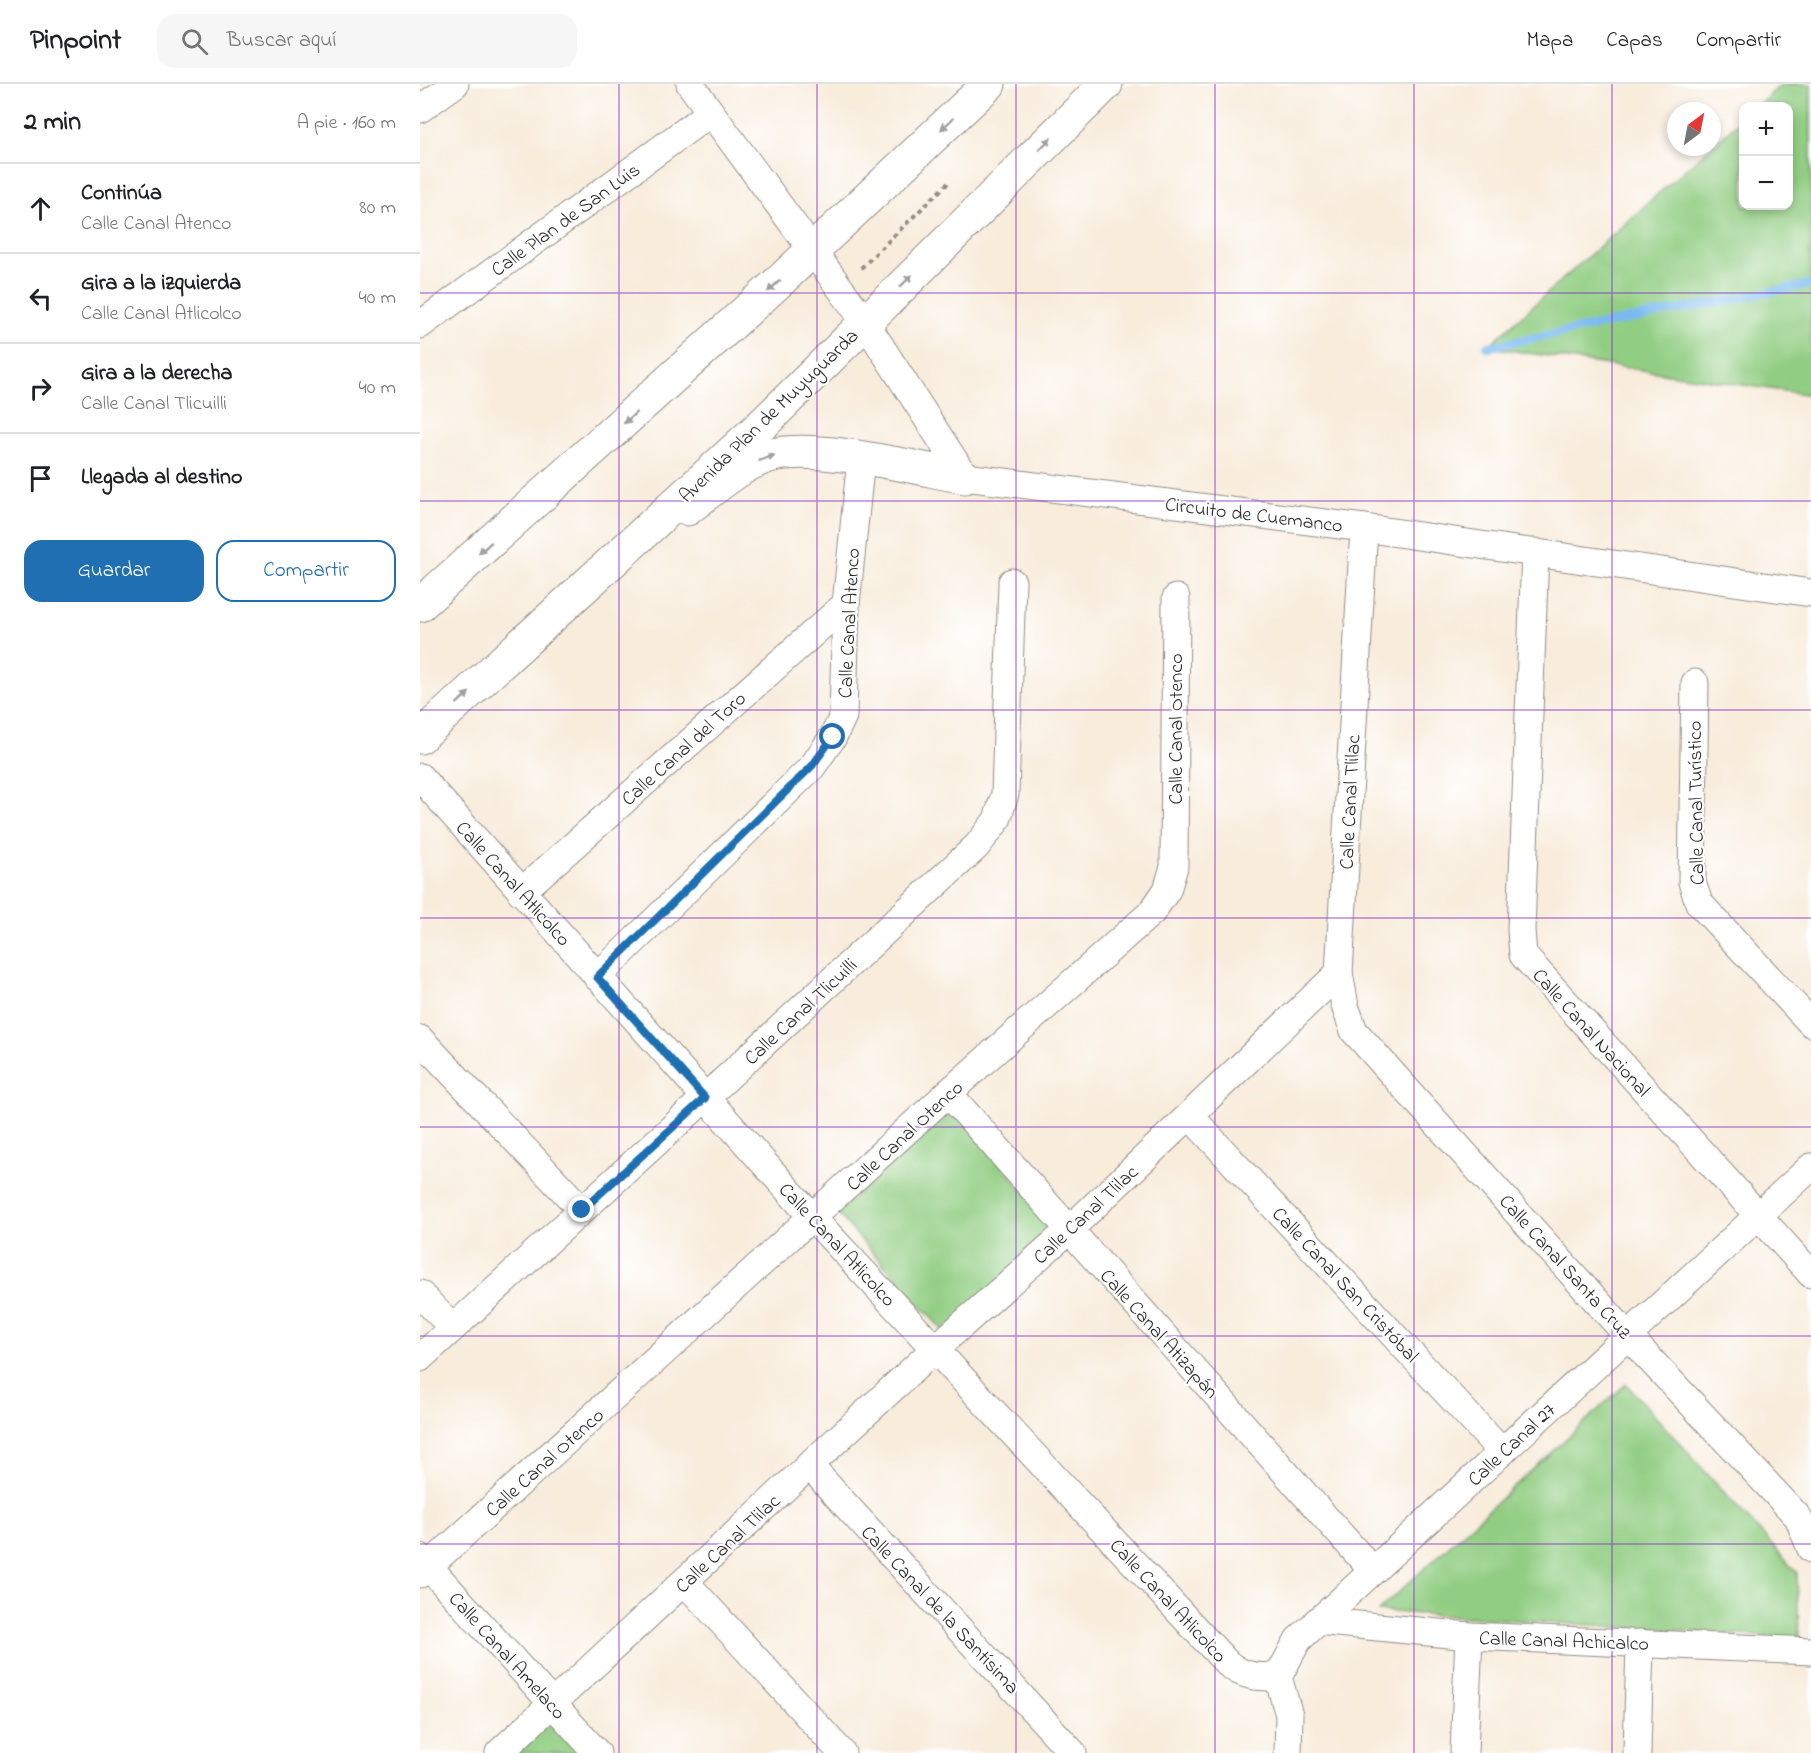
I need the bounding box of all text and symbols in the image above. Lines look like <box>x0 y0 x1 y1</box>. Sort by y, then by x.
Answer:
search box <box>157 14 577 68</box>
text: Pinpoint <box>30 21 121 62</box>
icon: search <box>178 25 211 58</box>
text: Buscar aquí <box>226 25 336 57</box>
text: Mapa <box>1526 26 1573 56</box>
text: Capas <box>1606 26 1663 56</box>
text: Compartir <box>1696 26 1781 56</box>
north arrow <box>1667 102 1721 156</box>
map controls <box>1739 102 1793 210</box>
button: + <box>1739 102 1793 156</box>
text: 2 min <box>24 104 81 142</box>
text: A pie · 160 m <box>297 109 396 138</box>
one-way arrow <box>940 117 955 130</box>
one-way arrow <box>1037 137 1051 151</box>
button: − <box>1739 156 1793 210</box>
street label: Calle Plan de San Luis <box>486 157 647 285</box>
text: Continúa <box>81 178 162 210</box>
icon: ahead <box>24 192 57 225</box>
text: 80 m <box>359 194 396 223</box>
text: Calle Canal Atenco <box>81 210 231 239</box>
text: Gira a la izquierda <box>81 268 241 300</box>
one-way arrow <box>899 274 914 288</box>
one-way arrow <box>767 279 782 292</box>
icon: left <box>24 282 57 315</box>
text: 40 m <box>359 284 396 313</box>
text: Calle Canal Atlicolco <box>81 300 242 329</box>
street label: Avenida Plan de Muyuguarda <box>673 323 867 511</box>
text: Gira a la derecha <box>81 358 232 390</box>
icon: right <box>24 372 57 405</box>
text: 40 m <box>359 374 396 403</box>
text: Calle Canal Tlicuilli <box>81 390 227 419</box>
one-way arrow <box>623 411 638 424</box>
one-way arrow <box>759 453 777 463</box>
icon: arrive <box>24 462 57 495</box>
text: Llegada al destino <box>81 462 242 494</box>
street label: Circuito de Cuemanco <box>1163 491 1344 542</box>
button: Guardar <box>24 540 204 602</box>
button: Compartir <box>216 540 396 602</box>
one-way arrow <box>477 541 492 555</box>
street label: Calle Canal Atenco <box>832 547 869 699</box>
street label: Calle Canal Otenco <box>1163 653 1192 805</box>
street label: Calle Canal del Toro <box>616 686 754 814</box>
one-way arrow <box>455 692 470 705</box>
street label: Calle Canal Turístico <box>1682 720 1713 885</box>
route start <box>819 723 845 749</box>
street label: Calle Canal Tlilac <box>1333 734 1370 870</box>
street label: Calle Canal Atlicolco <box>448 815 577 954</box>
street label: Calle Canal Tlicuilli <box>738 952 865 1073</box>
street label: Calle Canal Nacional <box>1524 963 1656 1104</box>
street label: Calle Canal Otenco <box>841 1075 971 1199</box>
street label: Calle Canal Tlilac <box>1028 1159 1146 1272</box>
street label: Calle Canal Atlicolco <box>771 1177 902 1314</box>
street label: Calle Canal Santa Cruz <box>1491 1189 1638 1347</box>
route end <box>568 1196 594 1222</box>
street label: Calle Canal San Cristóbal <box>1264 1201 1424 1370</box>
street label: Calle Canal Atizapán <box>1092 1263 1225 1406</box>
street label: Calle Canal 27 <box>1462 1397 1563 1494</box>
street label: Calle Canal Otenco <box>480 1402 612 1525</box>
street label: Calle Canal Tlilac <box>670 1488 788 1601</box>
street label: Calle Canal de la Santísima <box>853 1520 1025 1702</box>
street label: Calle Canal Atlicolco <box>1102 1533 1233 1670</box>
street label: Calle Canal Amelaco <box>441 1586 572 1727</box>
street label: Calle Canal Achicalco <box>1479 1625 1649 1660</box>

